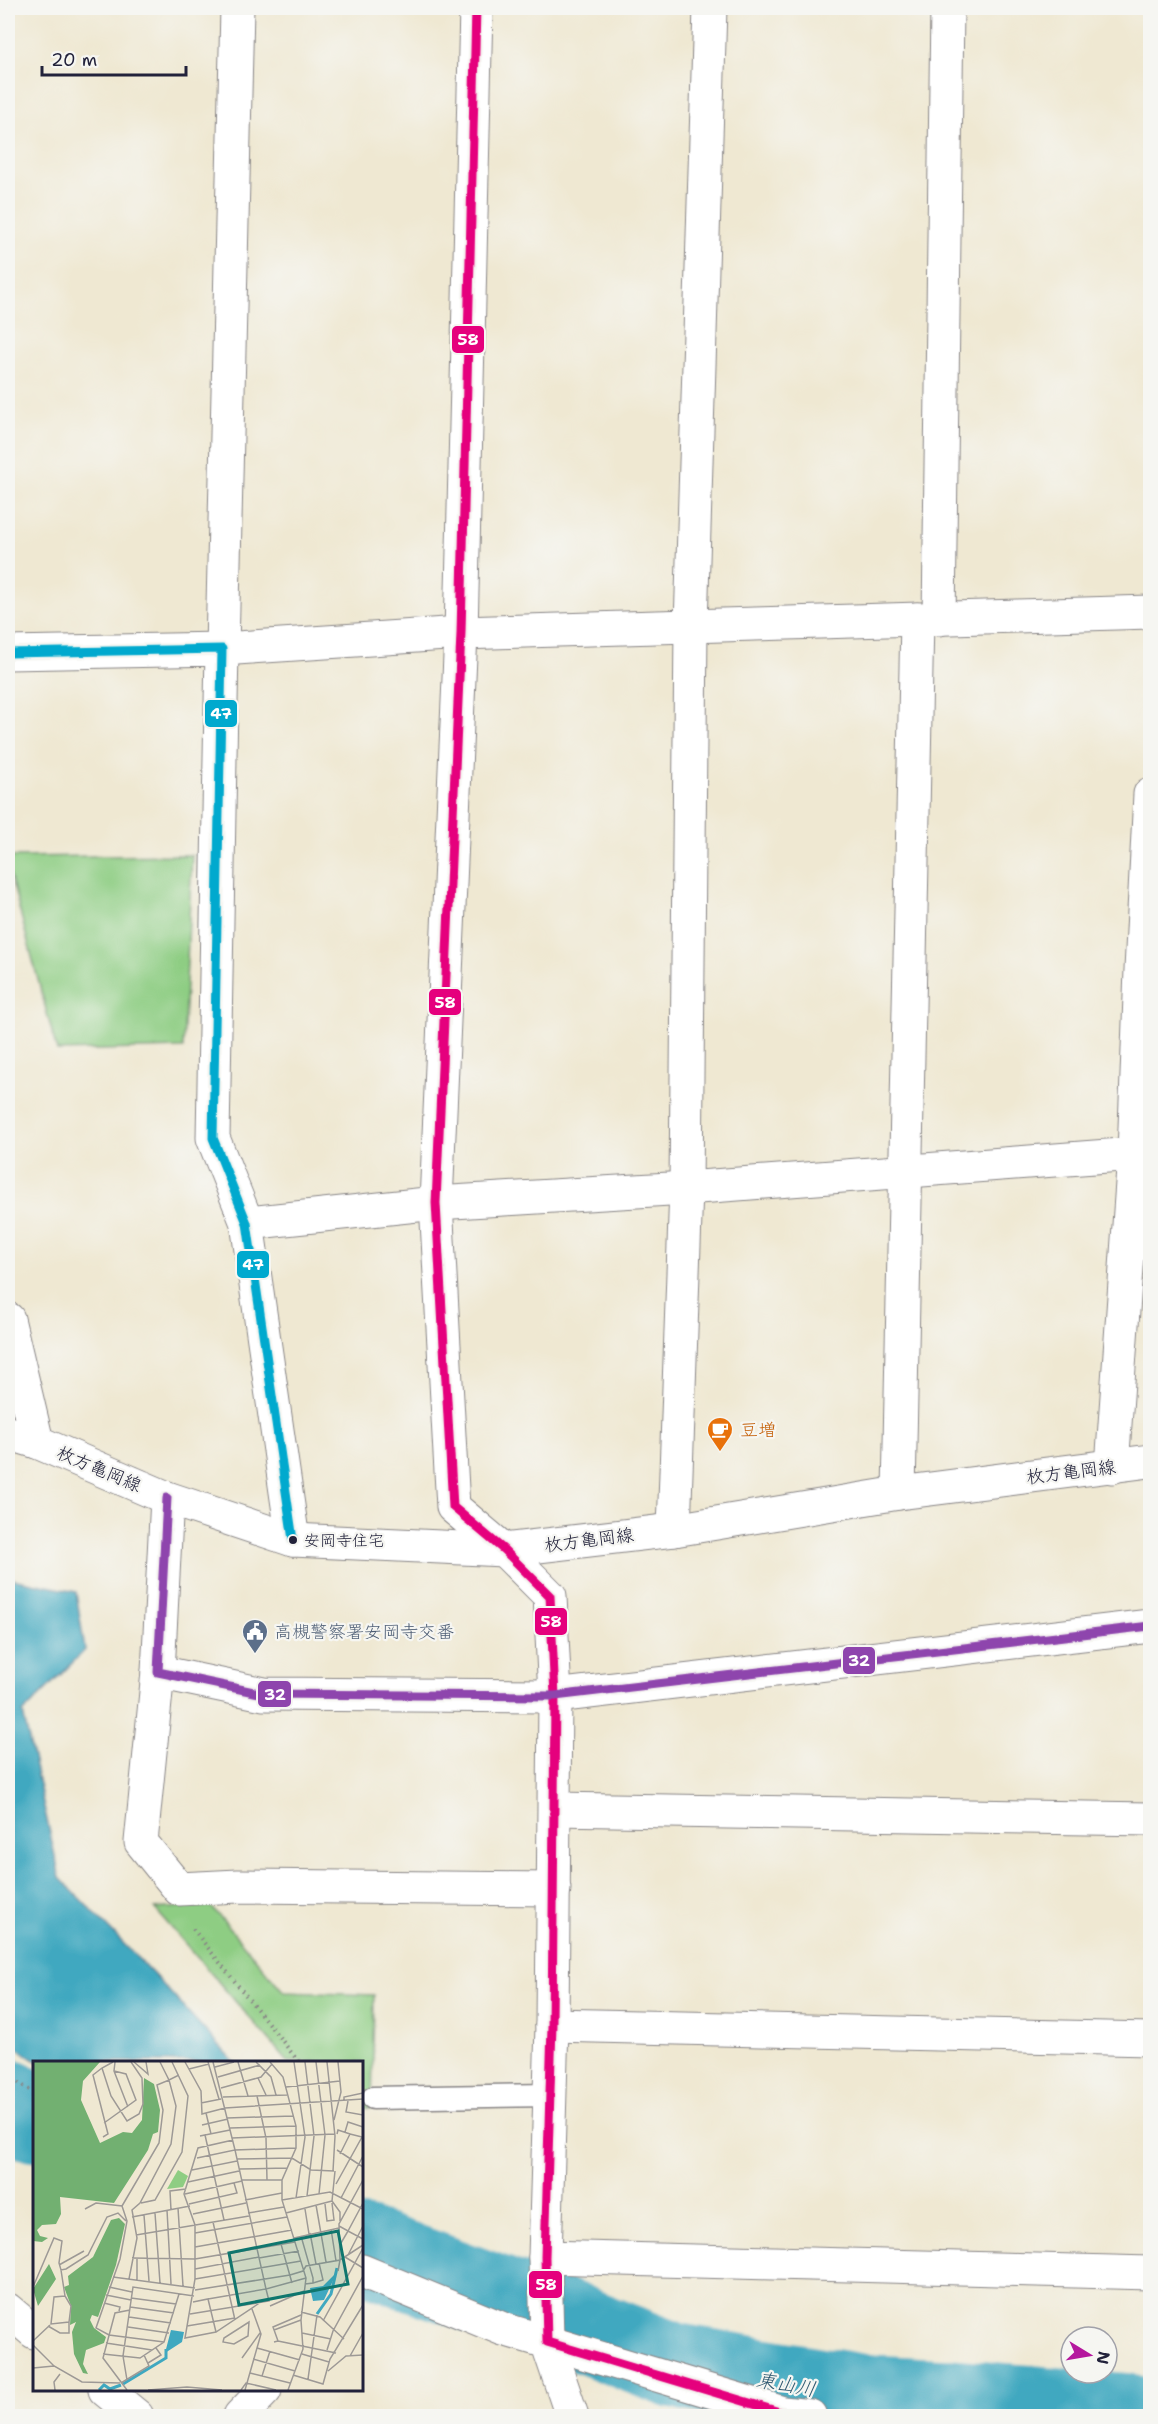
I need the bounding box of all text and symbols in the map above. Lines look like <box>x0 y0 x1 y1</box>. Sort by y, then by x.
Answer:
scale bar <box>42 39 186 77</box>
text: 20 m <box>51 48 97 72</box>
line badge: 58 <box>451 325 485 354</box>
text: 58 <box>457 329 479 350</box>
line badge: 47 <box>204 699 238 728</box>
text: 47 <box>210 703 232 724</box>
line badge: 58 <box>428 988 462 1016</box>
text: 58 <box>434 992 456 1013</box>
line badge: 47 <box>236 1250 270 1279</box>
text: 47 <box>242 1254 264 1275</box>
cafe icon: 豆増 <box>705 1415 735 1453</box>
place label: 豆増 <box>740 1418 776 1442</box>
street label: 枚方亀岡線 <box>53 1440 145 1498</box>
street label: 枚方亀岡線 <box>1025 1455 1117 1489</box>
street label: 枚方亀岡線 <box>543 1523 635 1557</box>
place label: 安岡寺住宅 <box>304 1530 384 1551</box>
marker: 安岡寺住宅 <box>287 1534 299 1546</box>
line badge: 58 <box>534 1607 568 1636</box>
text: 58 <box>540 1611 562 1632</box>
public building icon: 高槻警察署安岡寺交番 <box>240 1617 270 1655</box>
place label: 高槻警察署安岡寺交番 <box>274 1620 454 1644</box>
line badge: 32 <box>842 1646 876 1675</box>
text: 32 <box>848 1650 870 1671</box>
line badge: 32 <box>257 1680 292 1708</box>
text: 32 <box>264 1684 286 1705</box>
inset map <box>33 2061 363 2391</box>
line badge: 58 <box>528 2270 563 2299</box>
text: 58 <box>535 2274 557 2295</box>
north arrow <box>1059 2325 1119 2385</box>
text: N <box>1092 2350 1115 2366</box>
water label: 東山川 <box>754 2366 818 2402</box>

